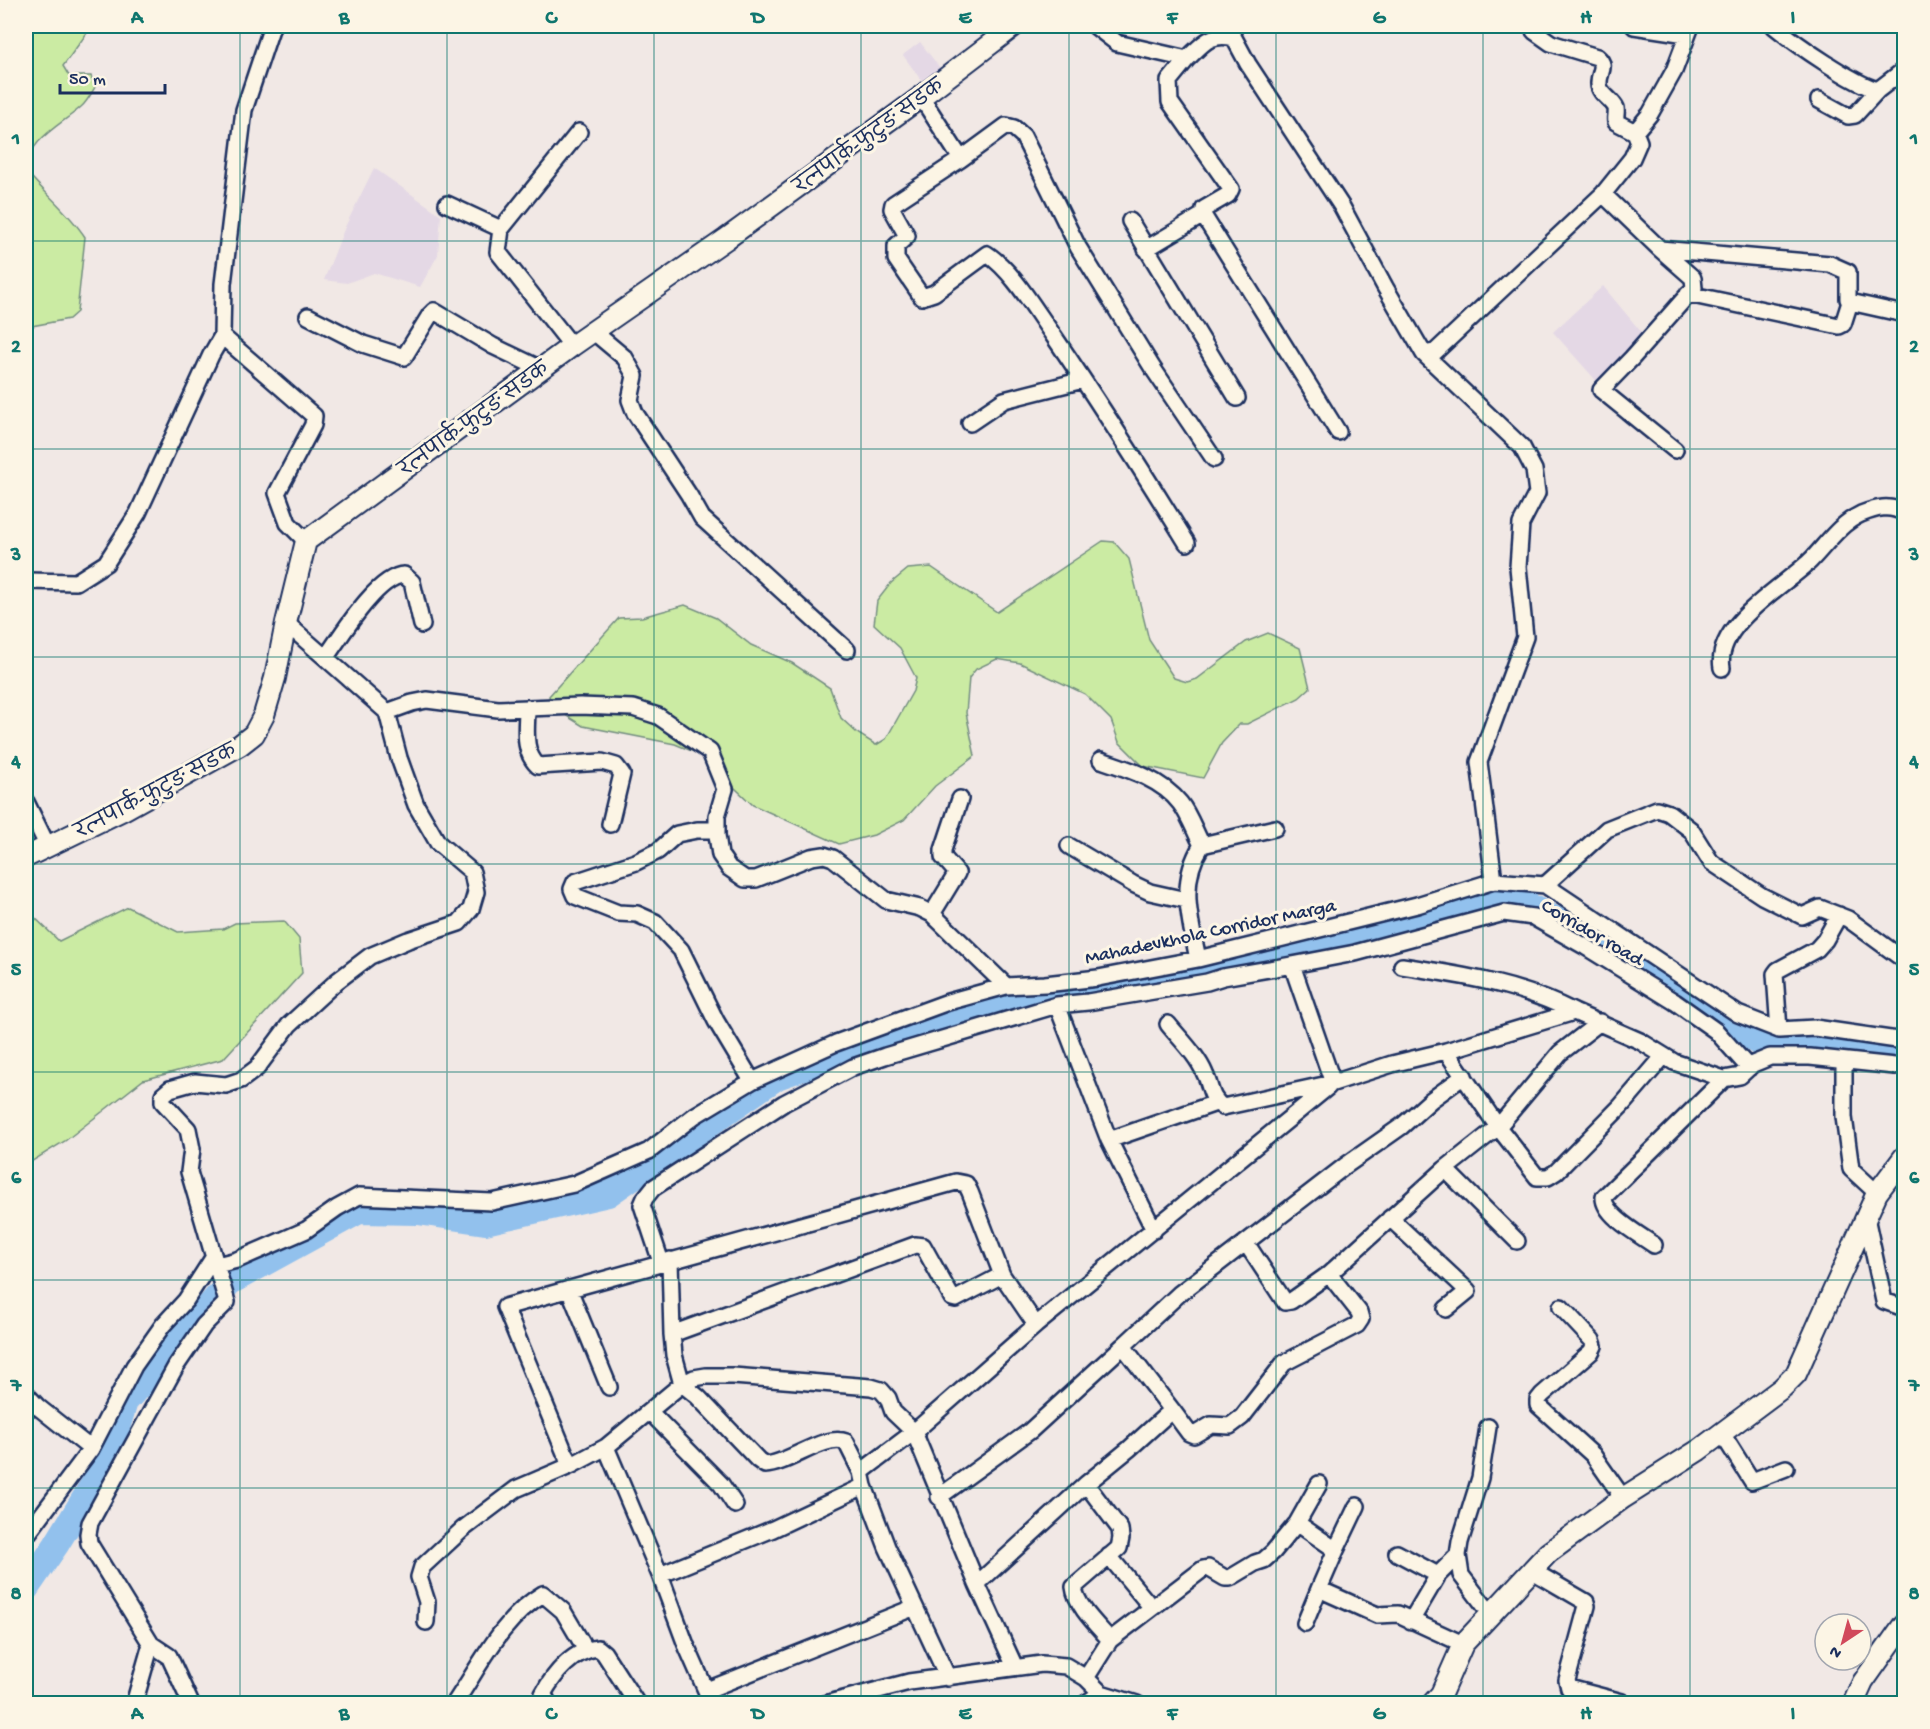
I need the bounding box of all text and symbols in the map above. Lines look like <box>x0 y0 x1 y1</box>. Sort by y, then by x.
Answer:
text: A <box>130 8 145 31</box>
text: B <box>338 8 350 31</box>
text: C <box>545 8 559 31</box>
text: D <box>749 8 765 31</box>
text: E <box>959 8 973 31</box>
text: F <box>1166 8 1179 31</box>
text: G <box>1373 8 1387 31</box>
text: H <box>1580 8 1592 31</box>
text: I <box>1791 8 1796 31</box>
scale bar <box>60 57 165 95</box>
street label: रत्नपार्क-फुटुङ सडक <box>785 68 951 200</box>
text: 50 m <box>69 70 106 91</box>
text: 1 <box>11 129 20 152</box>
text: 1 <box>1909 129 1918 152</box>
text: 2 <box>11 337 21 360</box>
text: 2 <box>1909 337 1919 360</box>
street label: रत्नपार्क-फुटुङ सडक <box>390 351 556 483</box>
text: 3 <box>10 545 21 568</box>
text: 3 <box>1908 545 1919 568</box>
street label: रत्नपार्क-फुटुङ सडक <box>67 733 243 846</box>
text: 4 <box>10 752 21 775</box>
text: 4 <box>1908 752 1919 775</box>
street label: Mahadevkhola Corridor Marga <box>1083 895 1339 971</box>
street label: Corridor road <box>1536 896 1648 974</box>
text: 5 <box>11 960 22 983</box>
text: 5 <box>1909 960 1920 983</box>
text: 6 <box>11 1168 22 1191</box>
text: 6 <box>1909 1168 1920 1191</box>
text: 7 <box>10 1376 23 1399</box>
text: 7 <box>1908 1376 1921 1399</box>
text: 8 <box>11 1584 22 1607</box>
text: 8 <box>1909 1584 1920 1607</box>
north arrow <box>1813 1612 1873 1672</box>
text: N <box>1826 1640 1846 1662</box>
text: A <box>130 1704 145 1727</box>
text: B <box>338 1704 350 1727</box>
text: C <box>545 1704 559 1727</box>
text: D <box>749 1704 765 1727</box>
text: E <box>959 1704 973 1727</box>
text: F <box>1166 1704 1179 1727</box>
text: G <box>1373 1704 1387 1727</box>
text: H <box>1580 1704 1592 1727</box>
text: I <box>1791 1704 1796 1727</box>

